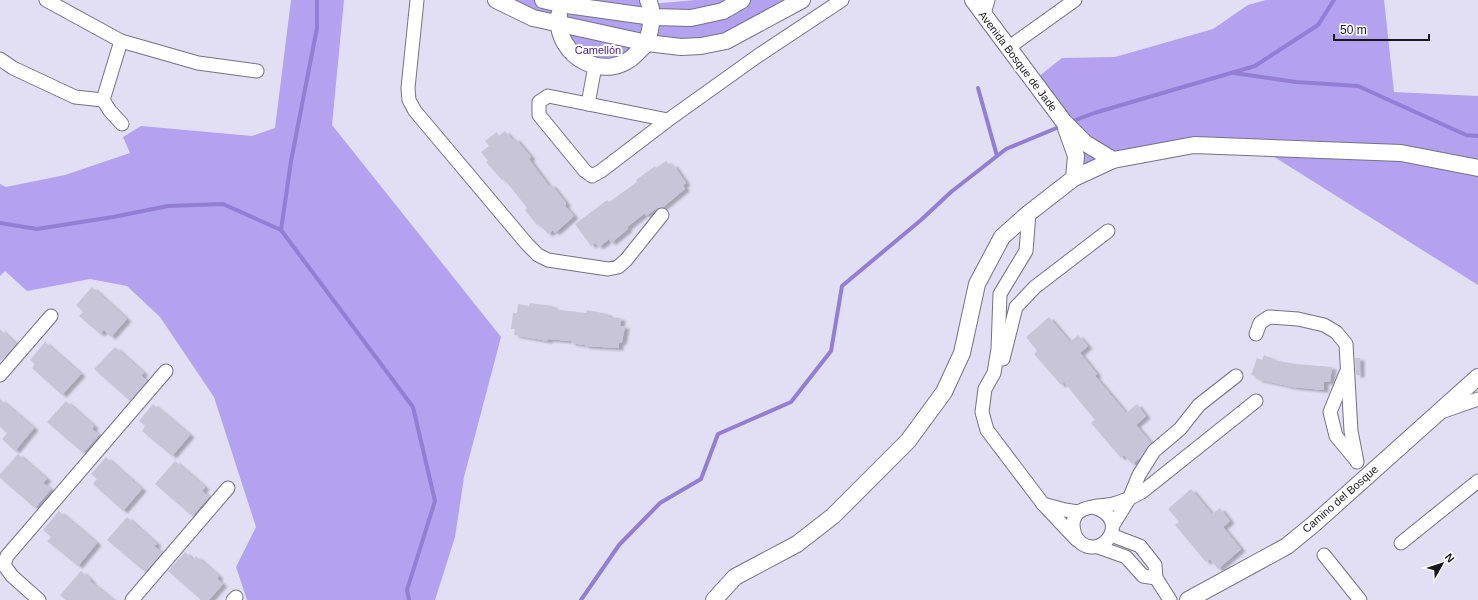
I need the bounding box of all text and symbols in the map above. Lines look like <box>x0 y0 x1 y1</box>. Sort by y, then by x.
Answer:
street label: Avenida Bosque de Jade <box>976 9 1060 113</box>
scale bar <box>1334 16 1429 42</box>
text: 50 m <box>1340 23 1367 37</box>
park label: Camellón <box>575 44 621 56</box>
street label: Camino del Bosque <box>1300 463 1380 535</box>
north arrow <box>1422 544 1462 584</box>
text: N <box>1443 551 1457 565</box>

